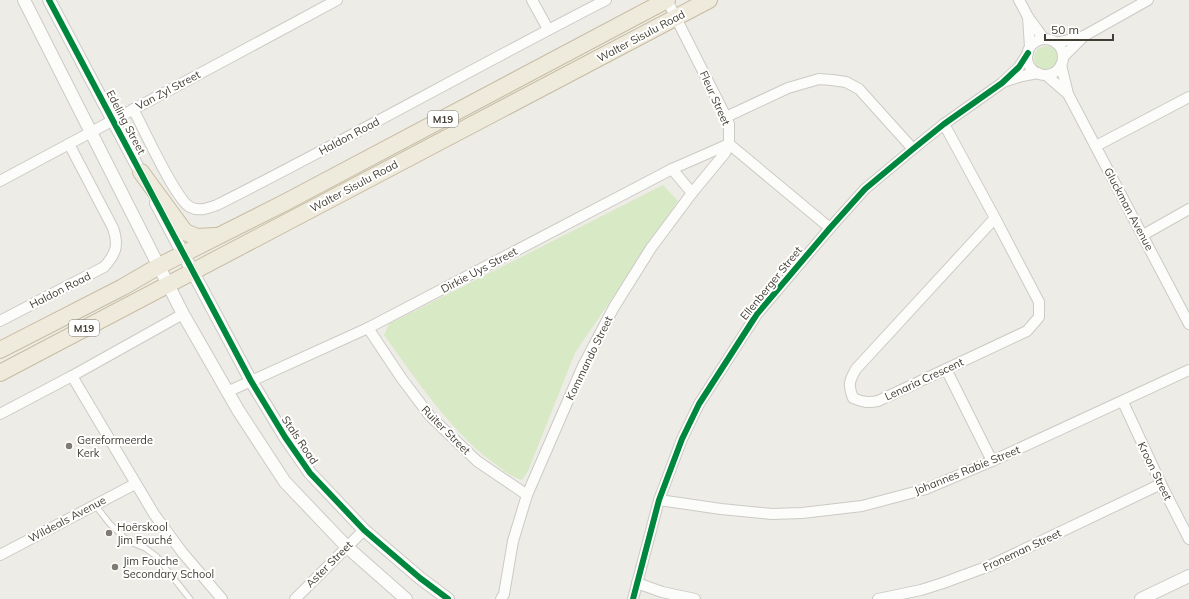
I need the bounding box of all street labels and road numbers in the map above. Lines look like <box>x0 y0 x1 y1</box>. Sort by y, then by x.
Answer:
street label: Walter Sisulu Road <box>595 7 687 65</box>
street label: Van Zyl Street <box>133 67 203 113</box>
street label: Fleur Street <box>697 68 733 128</box>
street label: Edeling Street <box>103 88 149 157</box>
road number: M19 <box>428 111 458 127</box>
street label: Haldon Road <box>316 114 382 158</box>
street label: Walter Sisulu Road <box>308 157 400 215</box>
street label: Gluckman Avenue <box>1101 165 1157 253</box>
street label: Ellenberger Street <box>737 243 805 323</box>
street label: Dirkie Uys Street <box>438 244 520 296</box>
street label: Haldon Road <box>27 269 93 311</box>
street label: Kommando Street <box>563 314 615 402</box>
road number: M19 <box>69 320 99 336</box>
street label: Lenaria Crescent <box>882 355 966 403</box>
street label: Ruiter Street <box>419 403 474 458</box>
street label: Stals Road <box>279 413 321 467</box>
street label: Kroon Street <box>1135 440 1175 503</box>
street label: Johannes Rabie Street <box>912 442 1022 498</box>
street label: Wildeals Avenue <box>26 493 108 545</box>
street label: Froneman Street <box>981 526 1063 574</box>
street label: Aster Street <box>303 538 355 590</box>

